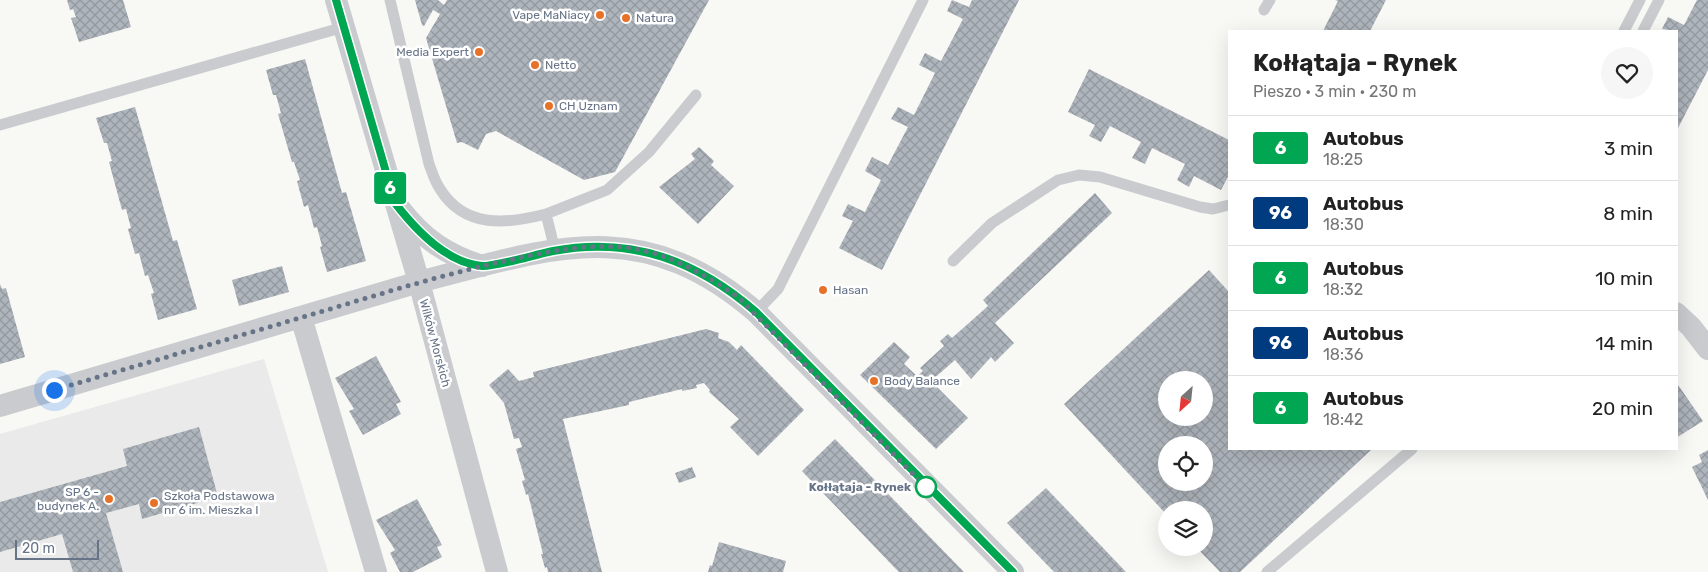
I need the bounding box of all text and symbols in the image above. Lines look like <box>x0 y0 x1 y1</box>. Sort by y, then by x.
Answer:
place label: Vape MaNiacy <box>512 8 590 22</box>
marker: Vape MaNiacy <box>594 9 606 21</box>
place label: Natura <box>636 11 674 25</box>
marker: Natura <box>620 12 632 24</box>
place label: Media Expert <box>396 45 469 59</box>
marker: Media Expert <box>473 46 485 58</box>
button: heart <box>1601 47 1653 99</box>
text: Kołłątaja - Rynek <box>1253 49 1457 77</box>
place label: Netto <box>545 58 576 72</box>
marker: Netto <box>529 59 541 71</box>
text: Pieszo · 3 min · 230 m <box>1253 82 1416 101</box>
place label: CH Uznam <box>559 99 618 113</box>
marker: CH Uznam <box>543 100 555 112</box>
text: Autobus <box>1323 127 1404 150</box>
text: 6 <box>1275 137 1286 159</box>
text: 3 min <box>1604 137 1653 160</box>
text: 18:25 <box>1323 150 1363 169</box>
line badge: 6 <box>374 172 406 204</box>
text: 6 <box>384 177 396 199</box>
text: Autobus <box>1323 192 1404 215</box>
text: 96 <box>1269 202 1292 224</box>
text: 8 min <box>1603 202 1653 225</box>
text: 18:30 <box>1323 215 1364 234</box>
text: Autobus <box>1323 257 1404 280</box>
text: 6 <box>1275 267 1286 289</box>
text: 10 min <box>1595 267 1653 290</box>
text: 18:32 <box>1323 280 1363 299</box>
place label: Hasan <box>833 283 868 297</box>
marker: Hasan <box>817 284 829 296</box>
street label: Wilków Morskich <box>417 297 453 389</box>
text: Autobus <box>1323 322 1404 345</box>
text: 96 <box>1269 332 1292 354</box>
text: 14 min <box>1595 332 1653 355</box>
text: 18:36 <box>1323 345 1363 364</box>
north arrow <box>1158 371 1212 426</box>
map controls <box>1158 371 1213 556</box>
place label: Body Balance <box>884 374 960 388</box>
marker: Body Balance <box>868 375 880 387</box>
your location <box>42 378 67 403</box>
text: Autobus <box>1323 387 1404 410</box>
text: 6 <box>1275 397 1286 419</box>
text: 20 min <box>1592 397 1653 420</box>
text: 18:42 <box>1323 410 1363 429</box>
button: locate <box>1158 436 1213 491</box>
marker: Kołłątaja - Rynek <box>915 476 937 498</box>
place label: Kołłątaja - Rynek <box>809 480 911 494</box>
place label: SP 6 - budynek A. <box>37 485 99 513</box>
place label: Szkoła Podstawowa nr 6 im. Mieszka I <box>164 489 275 517</box>
marker: SP 6 - budynek A. <box>103 493 115 505</box>
marker: Szkoła Podstawowa nr 6 im. Mieszka I <box>148 497 160 509</box>
button: layers <box>1158 501 1213 556</box>
scale bar <box>15 537 99 560</box>
text: 20 m <box>22 540 55 557</box>

